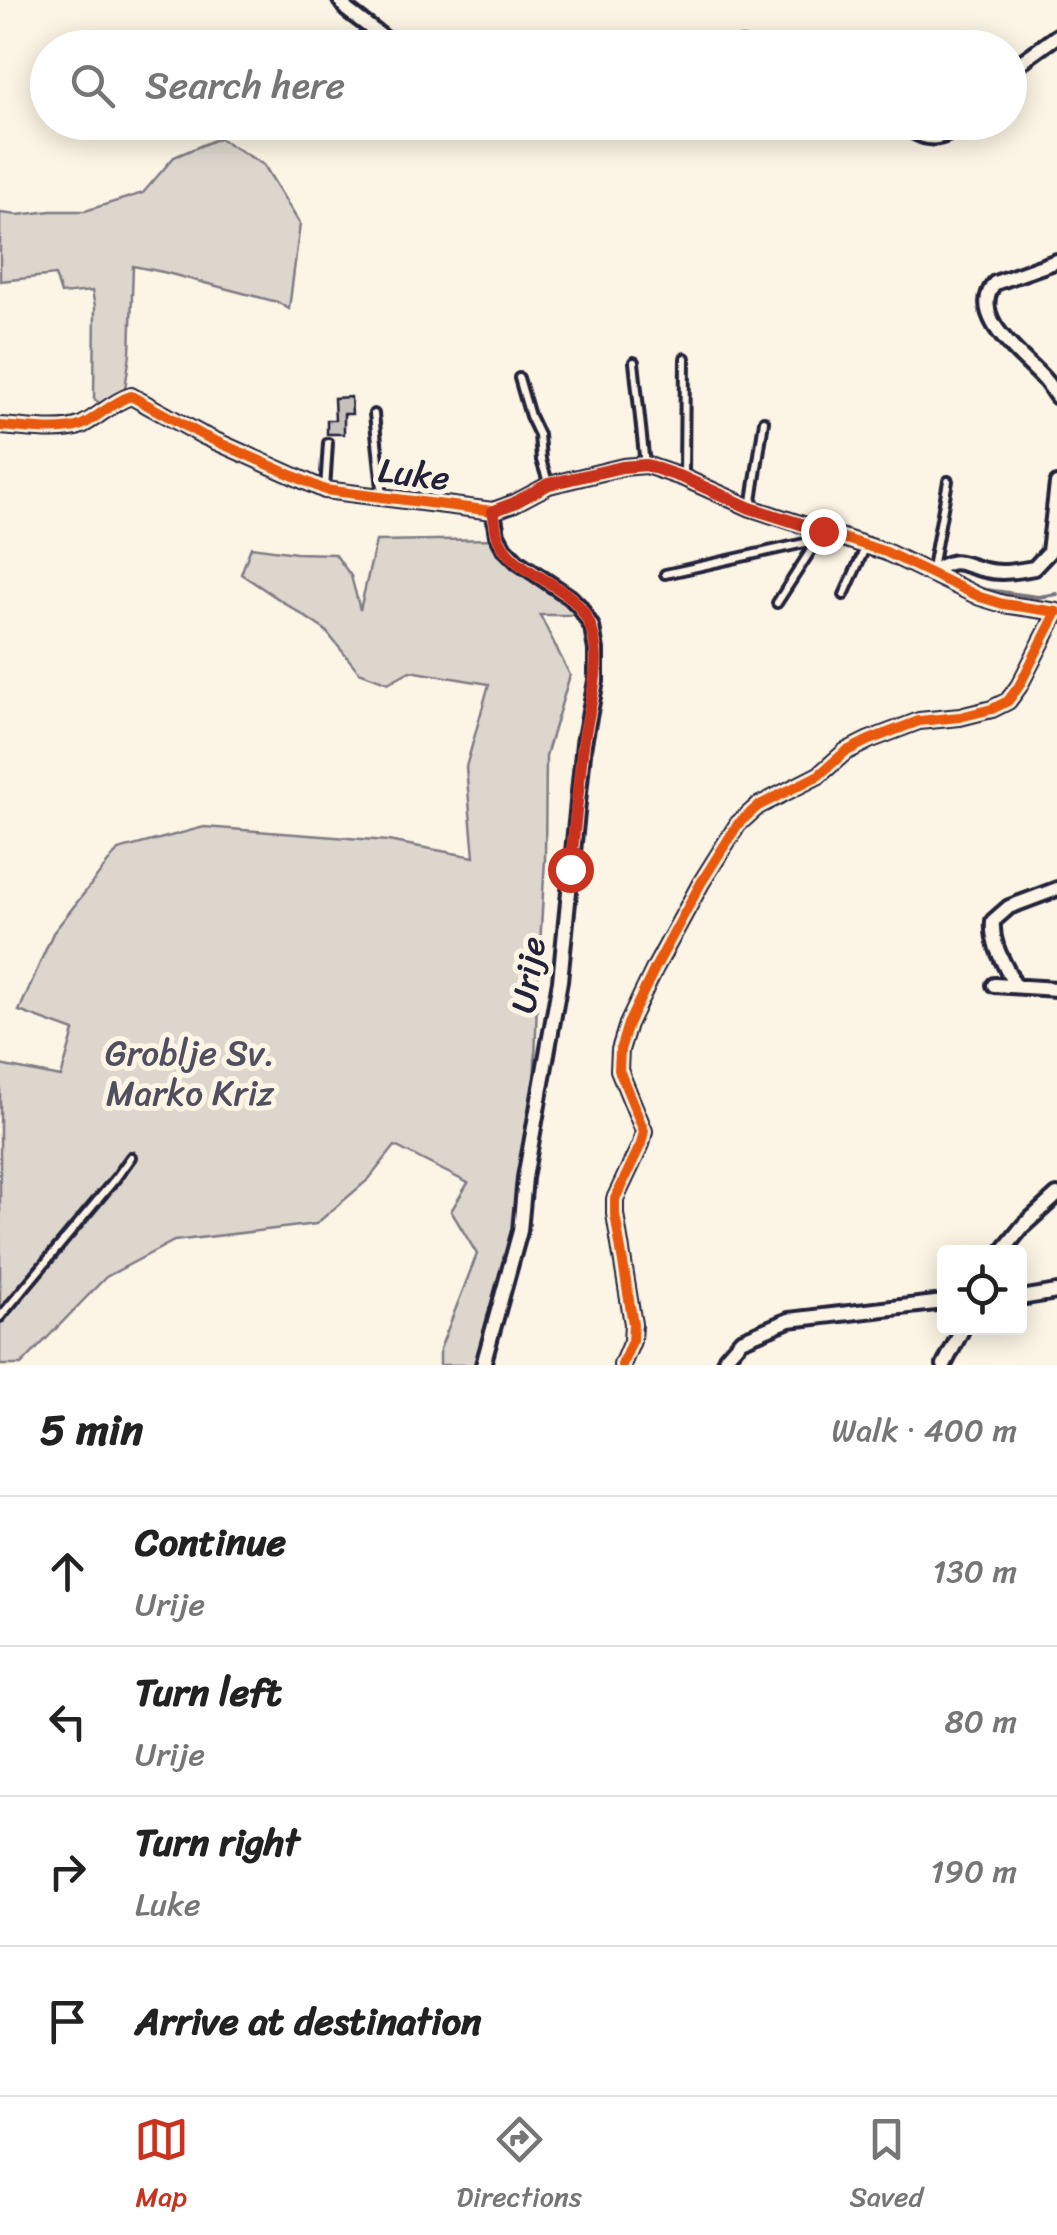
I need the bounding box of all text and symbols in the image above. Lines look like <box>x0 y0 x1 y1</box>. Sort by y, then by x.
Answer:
search box <box>30 30 1027 140</box>
text: Search here <box>145 52 345 119</box>
icon: search <box>65 58 120 113</box>
street label: Luke <box>375 439 453 509</box>
route end <box>801 509 847 555</box>
route start <box>548 847 594 893</box>
street label: Urije <box>492 933 564 1017</box>
park label: Groblje Sv. Marko Kriz <box>105 1022 275 1124</box>
map controls <box>937 1245 1027 1335</box>
button: locate <box>937 1245 1027 1335</box>
text: 5 min <box>40 1393 143 1467</box>
text: Walk · 400 m <box>832 1402 1017 1459</box>
text: Continue <box>135 1509 286 1576</box>
text: 130 m <box>933 1543 1017 1600</box>
icon: ahead <box>40 1544 95 1599</box>
text: Urije <box>135 1576 205 1633</box>
text: Turn left <box>135 1659 281 1726</box>
text: 80 m <box>945 1693 1017 1750</box>
icon: left <box>40 1694 95 1749</box>
text: Urije <box>135 1726 205 1783</box>
text: Turn right <box>135 1809 300 1876</box>
text: 190 m <box>931 1843 1017 1900</box>
icon: right <box>40 1844 95 1899</box>
text: Luke <box>135 1876 200 1933</box>
text: Arrive at destination <box>135 1988 482 2055</box>
icon: arrive <box>40 1994 95 2049</box>
tab: Map <box>134 2112 189 2221</box>
tab: Directions <box>456 2112 582 2221</box>
tab: Saved <box>849 2112 923 2221</box>

